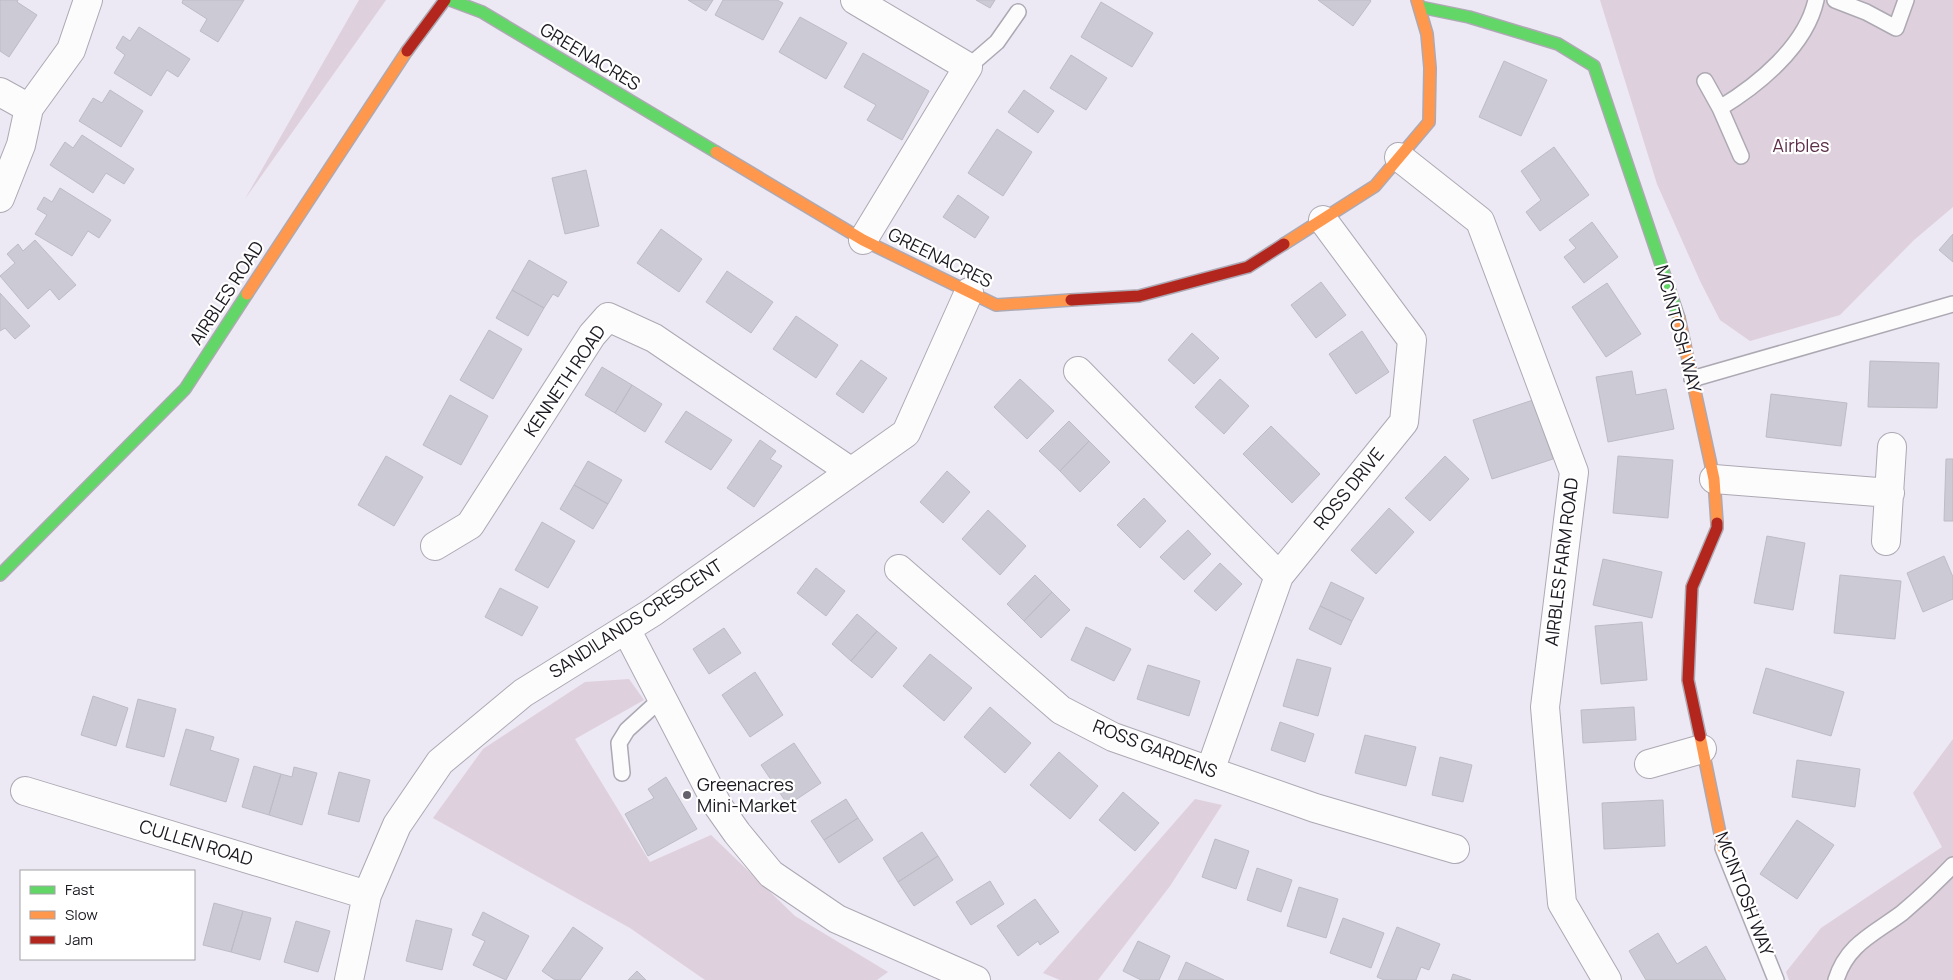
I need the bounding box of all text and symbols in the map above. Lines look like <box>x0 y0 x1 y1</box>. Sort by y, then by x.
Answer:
street label: GREENACRES <box>536 17 645 96</box>
park label: Airbles <box>1773 133 1829 157</box>
street label: GREENACRES <box>884 222 996 293</box>
street label: AIRBLES ROAD <box>184 236 269 349</box>
street label: MCINTOSH WAY <box>1650 262 1708 396</box>
street label: KENNETH ROAD <box>518 320 610 441</box>
street label: ROSS DRIVE <box>1308 442 1389 534</box>
street label: AIRBLES FARM ROAD <box>1539 476 1583 647</box>
street label: SANDILANDS CRESCENT <box>544 553 727 683</box>
street label: ROSS GARDENS <box>1090 713 1221 783</box>
place label: Greenacres Mini-Market <box>697 772 797 817</box>
marker: Greenacres Mini-Market <box>681 789 693 801</box>
street label: CULLEN ROAD <box>137 813 256 871</box>
street label: MCINTOSH WAY <box>1710 828 1780 960</box>
legend <box>20 870 195 960</box>
text: Fast <box>65 879 94 900</box>
text: Slow <box>65 904 98 925</box>
text: Jam <box>65 929 93 950</box>

